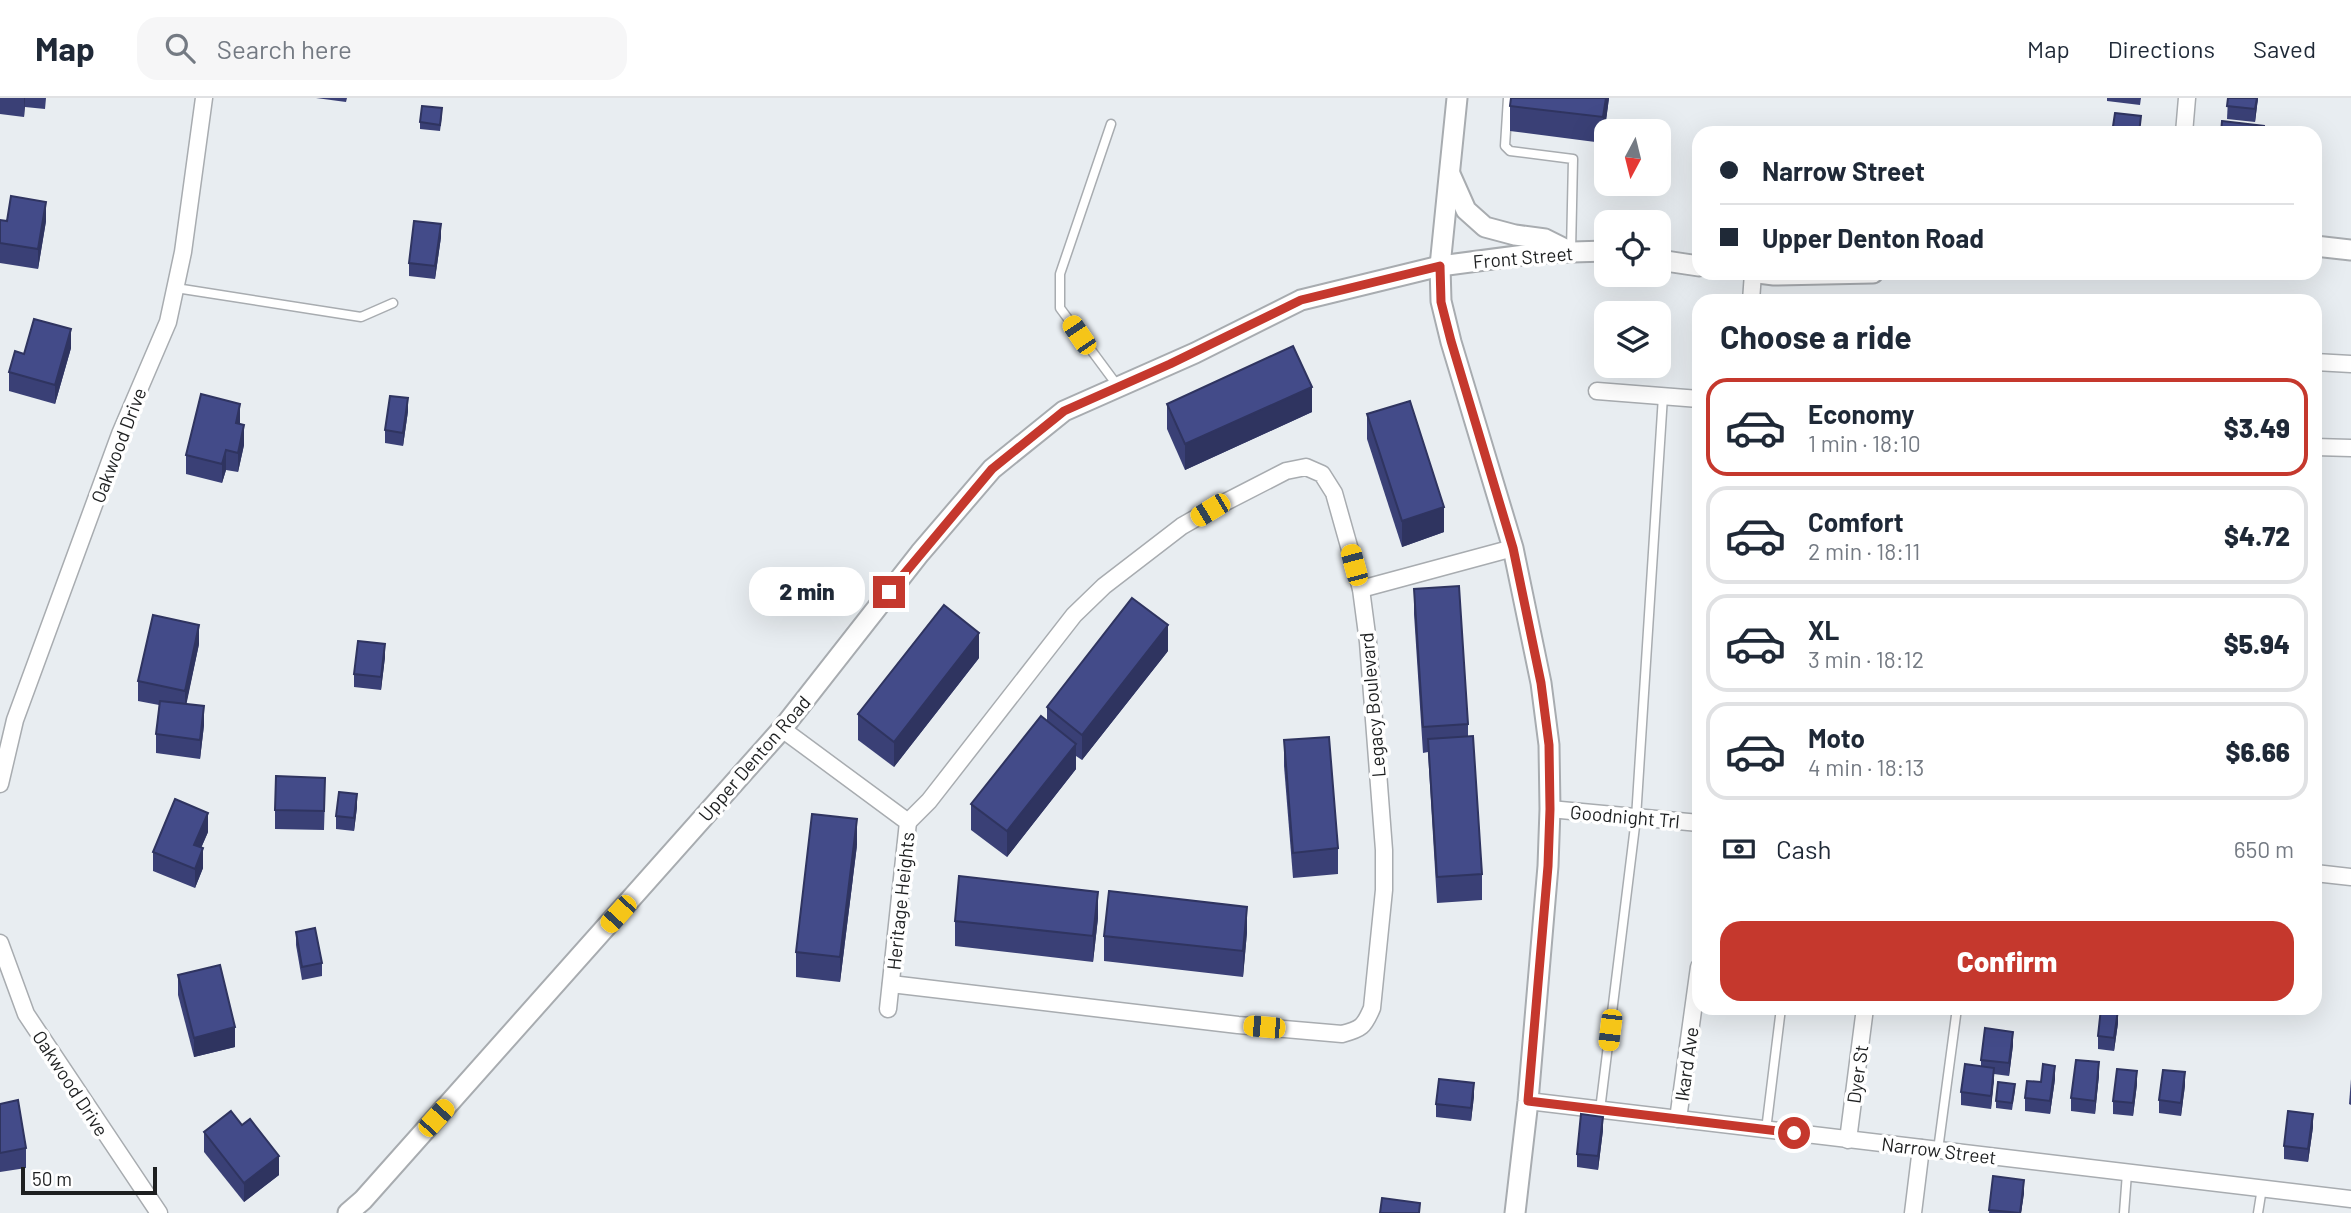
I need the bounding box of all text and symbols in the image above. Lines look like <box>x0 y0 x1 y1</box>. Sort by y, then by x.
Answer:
search box <box>137 17 627 80</box>
text: Map <box>35 28 95 68</box>
icon: search <box>161 29 199 67</box>
text: Search here <box>217 33 352 64</box>
text: Map <box>2027 34 2070 63</box>
text: Directions <box>2108 34 2215 63</box>
text: Saved <box>2253 34 2316 63</box>
north arrow <box>1594 119 1671 196</box>
map controls <box>1594 119 1671 378</box>
text: Narrow Street <box>1762 155 1925 186</box>
button: locate <box>1594 210 1671 287</box>
text: Upper Denton Road <box>1762 222 1984 253</box>
street label: Front Street <box>1472 241 1574 273</box>
button: layers <box>1594 301 1671 378</box>
car <box>1059 312 1100 358</box>
text: Choose a ride <box>1720 317 1912 355</box>
street label: Oakwood Drive <box>85 384 151 506</box>
icon: car <box>1724 396 1787 459</box>
text: Economy <box>1808 398 1914 429</box>
text: $3.49 <box>2224 412 2290 443</box>
text: 1 min · 18:10 <box>1808 429 1921 457</box>
car <box>1187 490 1234 530</box>
icon: car <box>1724 504 1787 567</box>
text: Comfort <box>1808 506 1904 537</box>
text: $4.72 <box>2224 520 2290 551</box>
text: 2 min · 18:11 <box>1808 537 1920 565</box>
car <box>1339 542 1370 588</box>
callout: 2 min <box>749 568 864 616</box>
route end <box>873 576 905 608</box>
text: 2 min <box>779 577 835 605</box>
icon: car <box>1724 612 1787 675</box>
text: XL <box>1808 614 1839 645</box>
text: $5.94 <box>2224 628 2290 659</box>
street label: Legacy Boulevard <box>1354 631 1390 779</box>
text: 3 min · 18:12 <box>1808 645 1924 673</box>
street label: Upper Denton Road <box>693 690 815 826</box>
icon: car <box>1724 720 1787 783</box>
text: Moto <box>1808 722 1865 753</box>
text: $6.66 <box>2226 736 2290 767</box>
text: 4 min · 18:13 <box>1808 753 1924 781</box>
street label: Goodnight Trl <box>1569 800 1681 832</box>
icon: cash <box>1720 830 1758 868</box>
street label: Heritage Heights <box>881 831 919 971</box>
text: Cash <box>1776 833 1831 864</box>
text: 650 m <box>2234 835 2294 863</box>
car <box>597 891 640 937</box>
button: Confirm <box>1720 921 2294 1001</box>
car <box>1598 1008 1623 1052</box>
car <box>1243 1015 1286 1039</box>
street label: Ikard Ave <box>1669 1025 1703 1103</box>
street label: Oakwood Drive <box>28 1026 114 1140</box>
street label: Dyer St <box>1842 1043 1872 1105</box>
car <box>415 1095 458 1141</box>
route start <box>1778 1117 1810 1149</box>
street label: Narrow Street <box>1880 1132 1998 1168</box>
scale bar <box>21 1164 158 1196</box>
text: 50 m <box>32 1167 72 1190</box>

